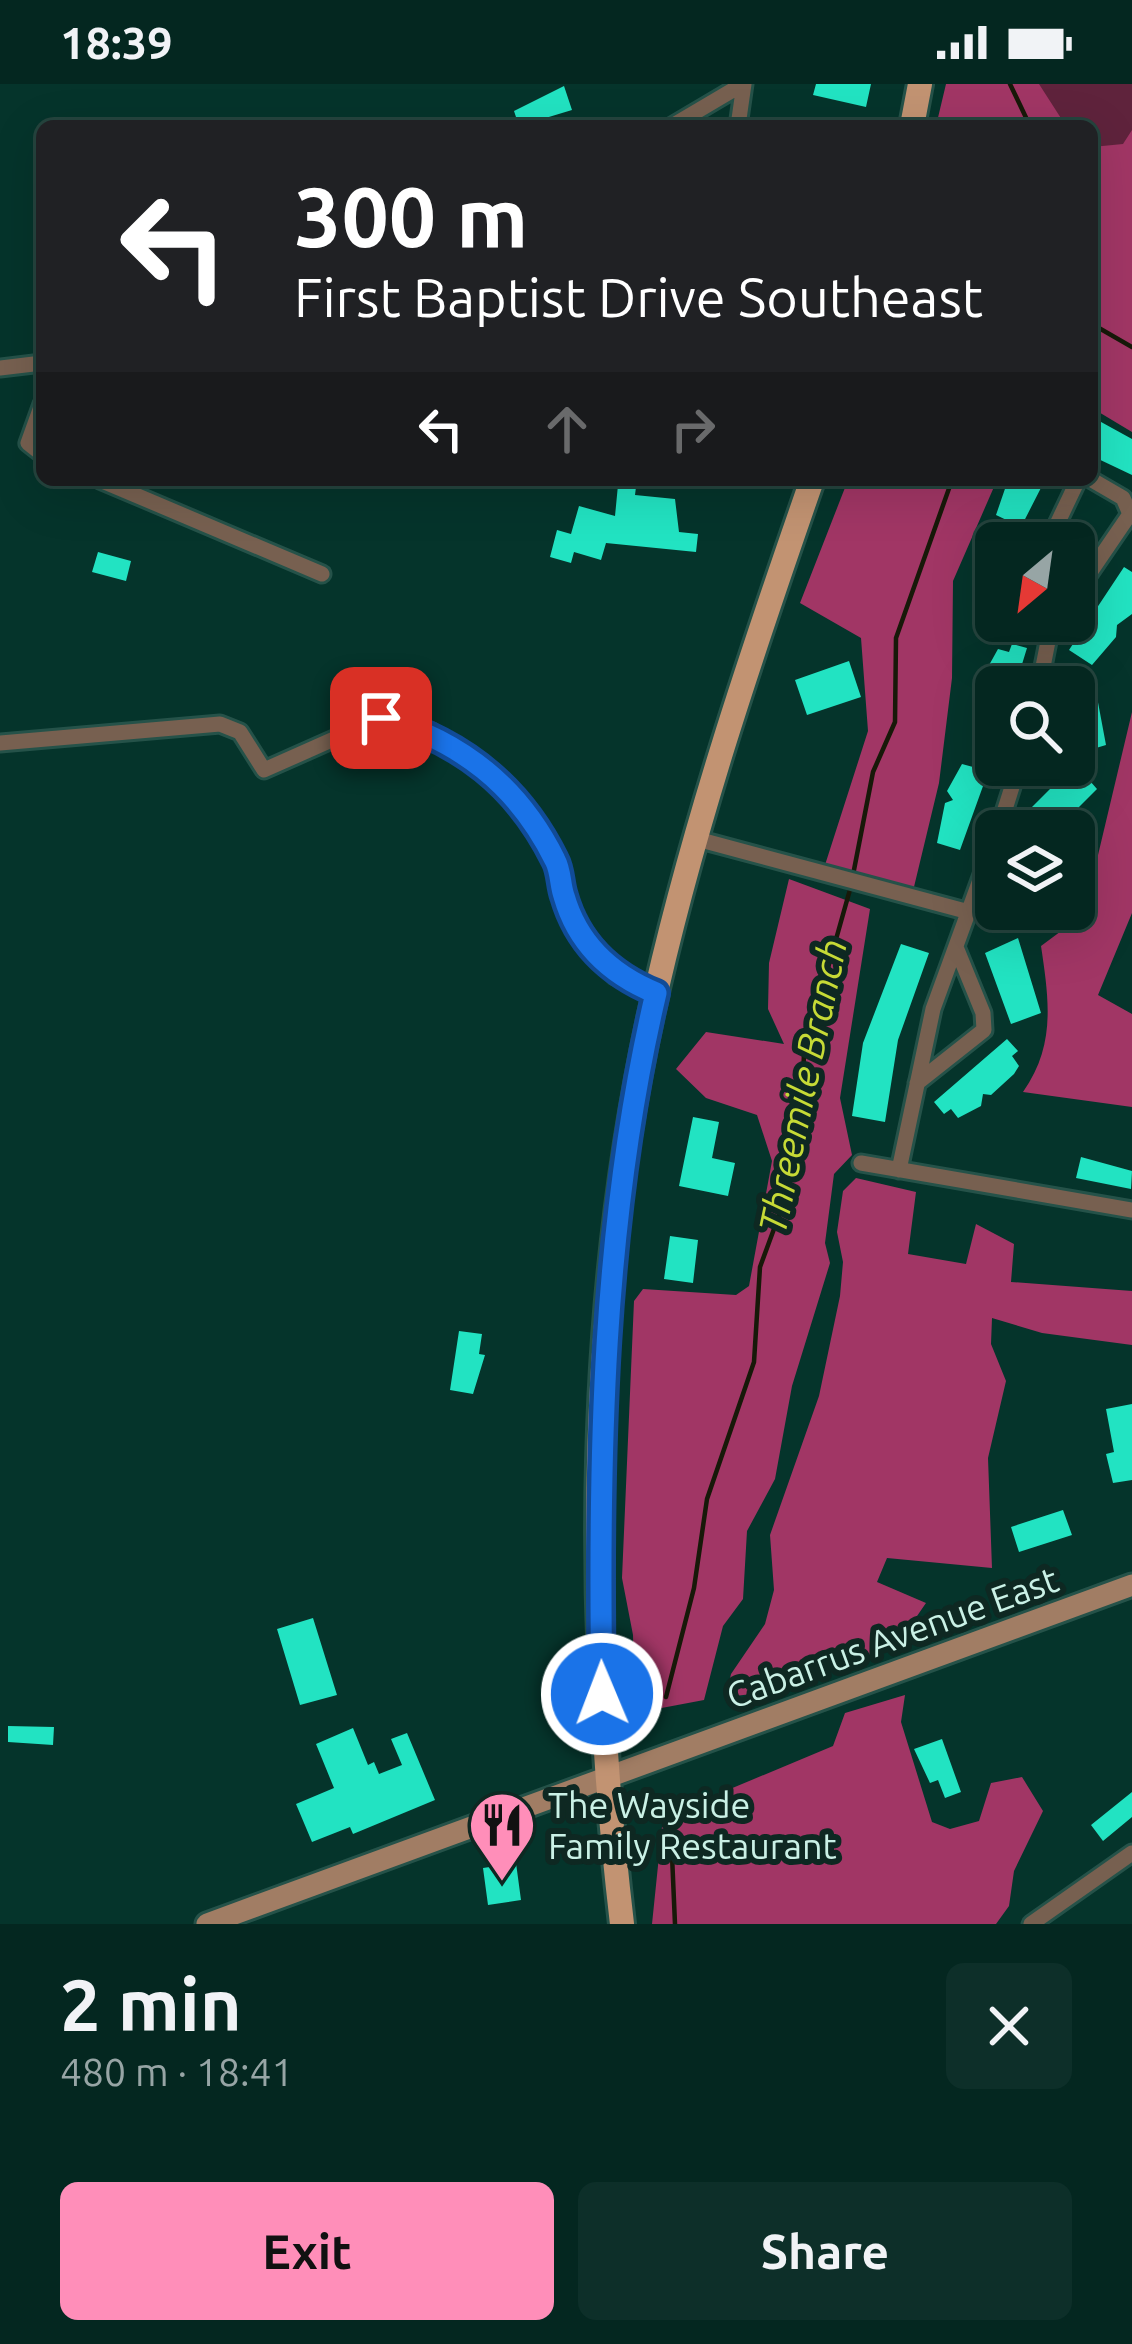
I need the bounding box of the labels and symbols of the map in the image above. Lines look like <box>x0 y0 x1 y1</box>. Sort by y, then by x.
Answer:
north arrow <box>975 522 1095 642</box>
pin <box>330 667 432 769</box>
water label: Threemile Branch <box>750 935 854 1237</box>
street label: Cabarrus Avenue East <box>721 1558 1063 1716</box>
position arrow <box>539 1631 665 1757</box>
place label: The Wayside Family Restaurant <box>548 1784 837 1866</box>
restaurant icon: The Wayside Family Restaurant <box>467 1790 537 1884</box>

